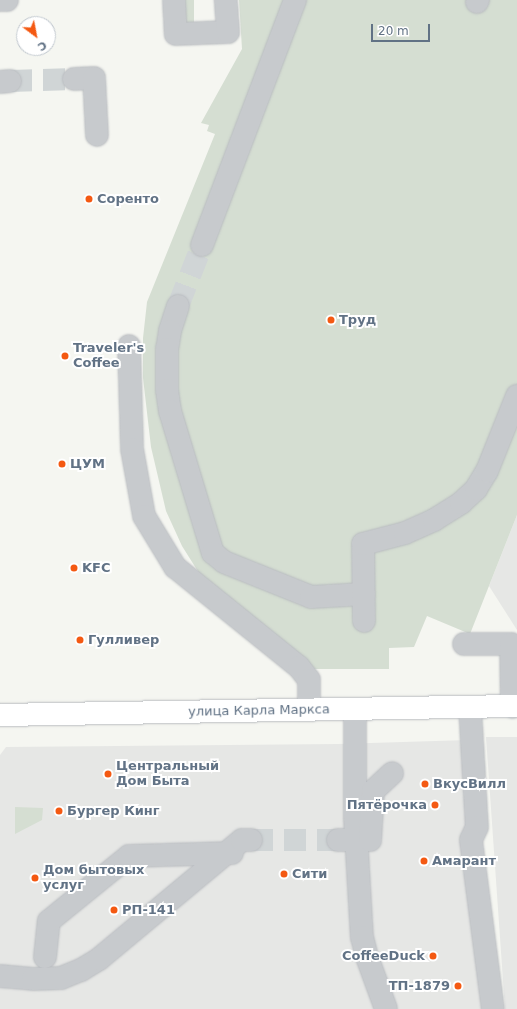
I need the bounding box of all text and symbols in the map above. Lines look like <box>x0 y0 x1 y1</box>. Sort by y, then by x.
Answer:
north arrow <box>16 16 56 56</box>
scale bar <box>373 16 432 42</box>
text: 20 m <box>378 24 409 38</box>
text: С <box>35 38 49 53</box>
place label: Соренто <box>97 191 159 207</box>
marker: Соренто <box>84 194 94 204</box>
place label: Труд <box>339 312 376 328</box>
marker: Труд <box>326 315 336 325</box>
place label: Traveler's Coffee <box>73 341 144 372</box>
marker: Traveler's Coffee <box>60 351 70 361</box>
place label: ЦУМ <box>70 456 105 472</box>
marker: ЦУМ <box>57 459 67 469</box>
place label: KFC <box>82 560 110 576</box>
marker: KFC <box>69 563 79 573</box>
place label: Гулливер <box>88 632 159 648</box>
marker: Гулливер <box>75 635 85 645</box>
street label: улица Карла Маркса <box>188 702 330 720</box>
place label: Центральный Дом Быта <box>116 759 219 790</box>
marker: Центральный Дом Быта <box>103 769 113 779</box>
place label: ВкусВилл <box>433 776 506 792</box>
marker: ВкусВилл <box>420 779 430 789</box>
place label: Пятёрочка <box>347 797 427 813</box>
marker: Пятёрочка <box>430 800 440 810</box>
place label: Бургер Кинг <box>67 803 160 819</box>
marker: Бургер Кинг <box>54 806 64 816</box>
place label: Амарант <box>432 853 496 869</box>
marker: Амарант <box>419 856 429 866</box>
place label: Дом бытовых услуг <box>43 863 144 894</box>
place label: Сити <box>292 866 327 882</box>
marker: Сити <box>279 869 289 879</box>
marker: Дом бытовых услуг <box>30 873 40 883</box>
place label: РП-141 <box>122 902 175 918</box>
marker: РП-141 <box>109 905 119 915</box>
place label: CoffeeDuck <box>342 948 425 964</box>
marker: CoffeeDuck <box>428 951 438 961</box>
place label: ТП-1879 <box>389 978 450 994</box>
marker: ТП-1879 <box>453 981 463 991</box>

